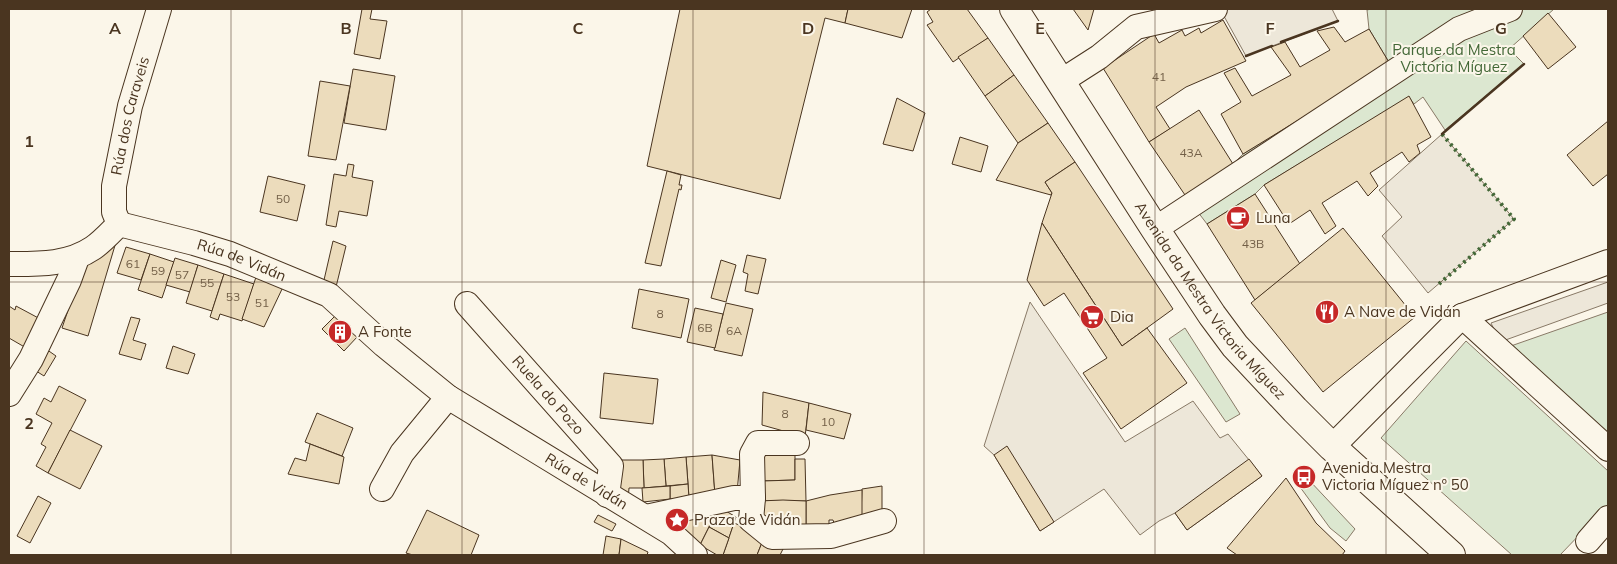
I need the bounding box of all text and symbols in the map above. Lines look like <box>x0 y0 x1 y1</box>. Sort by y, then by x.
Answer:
text: A <box>109 18 121 38</box>
text: B <box>340 18 352 38</box>
text: C <box>573 18 584 38</box>
text: D <box>802 18 814 38</box>
text: E <box>1035 18 1045 38</box>
text: F <box>1265 18 1275 38</box>
text: G <box>1495 18 1507 38</box>
park label: Parque da Mestra Victoria Míguez <box>1392 40 1516 76</box>
street label: Rúa dos Caraveis <box>106 54 153 177</box>
house number: 41 <box>1152 69 1166 84</box>
text: 1 <box>24 131 34 151</box>
house number: 43A <box>1179 145 1203 160</box>
house number: 50 <box>276 191 290 206</box>
street label: Avenida da Mestra Victoria Míguez <box>1131 198 1290 403</box>
cafe icon: Luna <box>1225 205 1251 231</box>
place label: Luna <box>1256 208 1290 227</box>
street label: Rúa de Vidán <box>195 234 289 285</box>
house number: 43B <box>1242 236 1264 251</box>
house number: 61 <box>126 256 140 271</box>
house number: 59 <box>151 263 165 278</box>
house number: 57 <box>175 267 189 282</box>
house number: 55 <box>200 275 214 290</box>
house number: 53 <box>226 289 240 304</box>
house number: 51 <box>255 295 269 310</box>
restaurant icon: A Nave de Vidán <box>1314 299 1340 325</box>
place label: A Nave de Vidán <box>1344 302 1461 321</box>
supermarket icon: Dia <box>1079 304 1105 330</box>
house number: 8 <box>656 306 664 321</box>
place label: Dia <box>1110 307 1134 326</box>
building icon: A Fonte <box>327 319 353 345</box>
house number: 6B <box>697 320 713 335</box>
place label: A Fonte <box>358 322 412 341</box>
house number: 6A <box>726 323 742 338</box>
street label: Ruela do Pozo <box>508 351 589 438</box>
house number: 8 <box>781 406 789 421</box>
text: 2 <box>24 413 34 433</box>
house number: 10 <box>821 414 835 429</box>
street label: Rúa de Vidán <box>542 448 632 514</box>
place label: Avenida Mestra Victoria Míguez nº 50 <box>1322 458 1469 494</box>
bus stop icon: Avenida Mestra Victoria Míguez nº 50 <box>1291 464 1317 490</box>
place icon: Praza de Vidán <box>664 507 690 533</box>
place label: Praza de Vidán <box>694 510 801 529</box>

